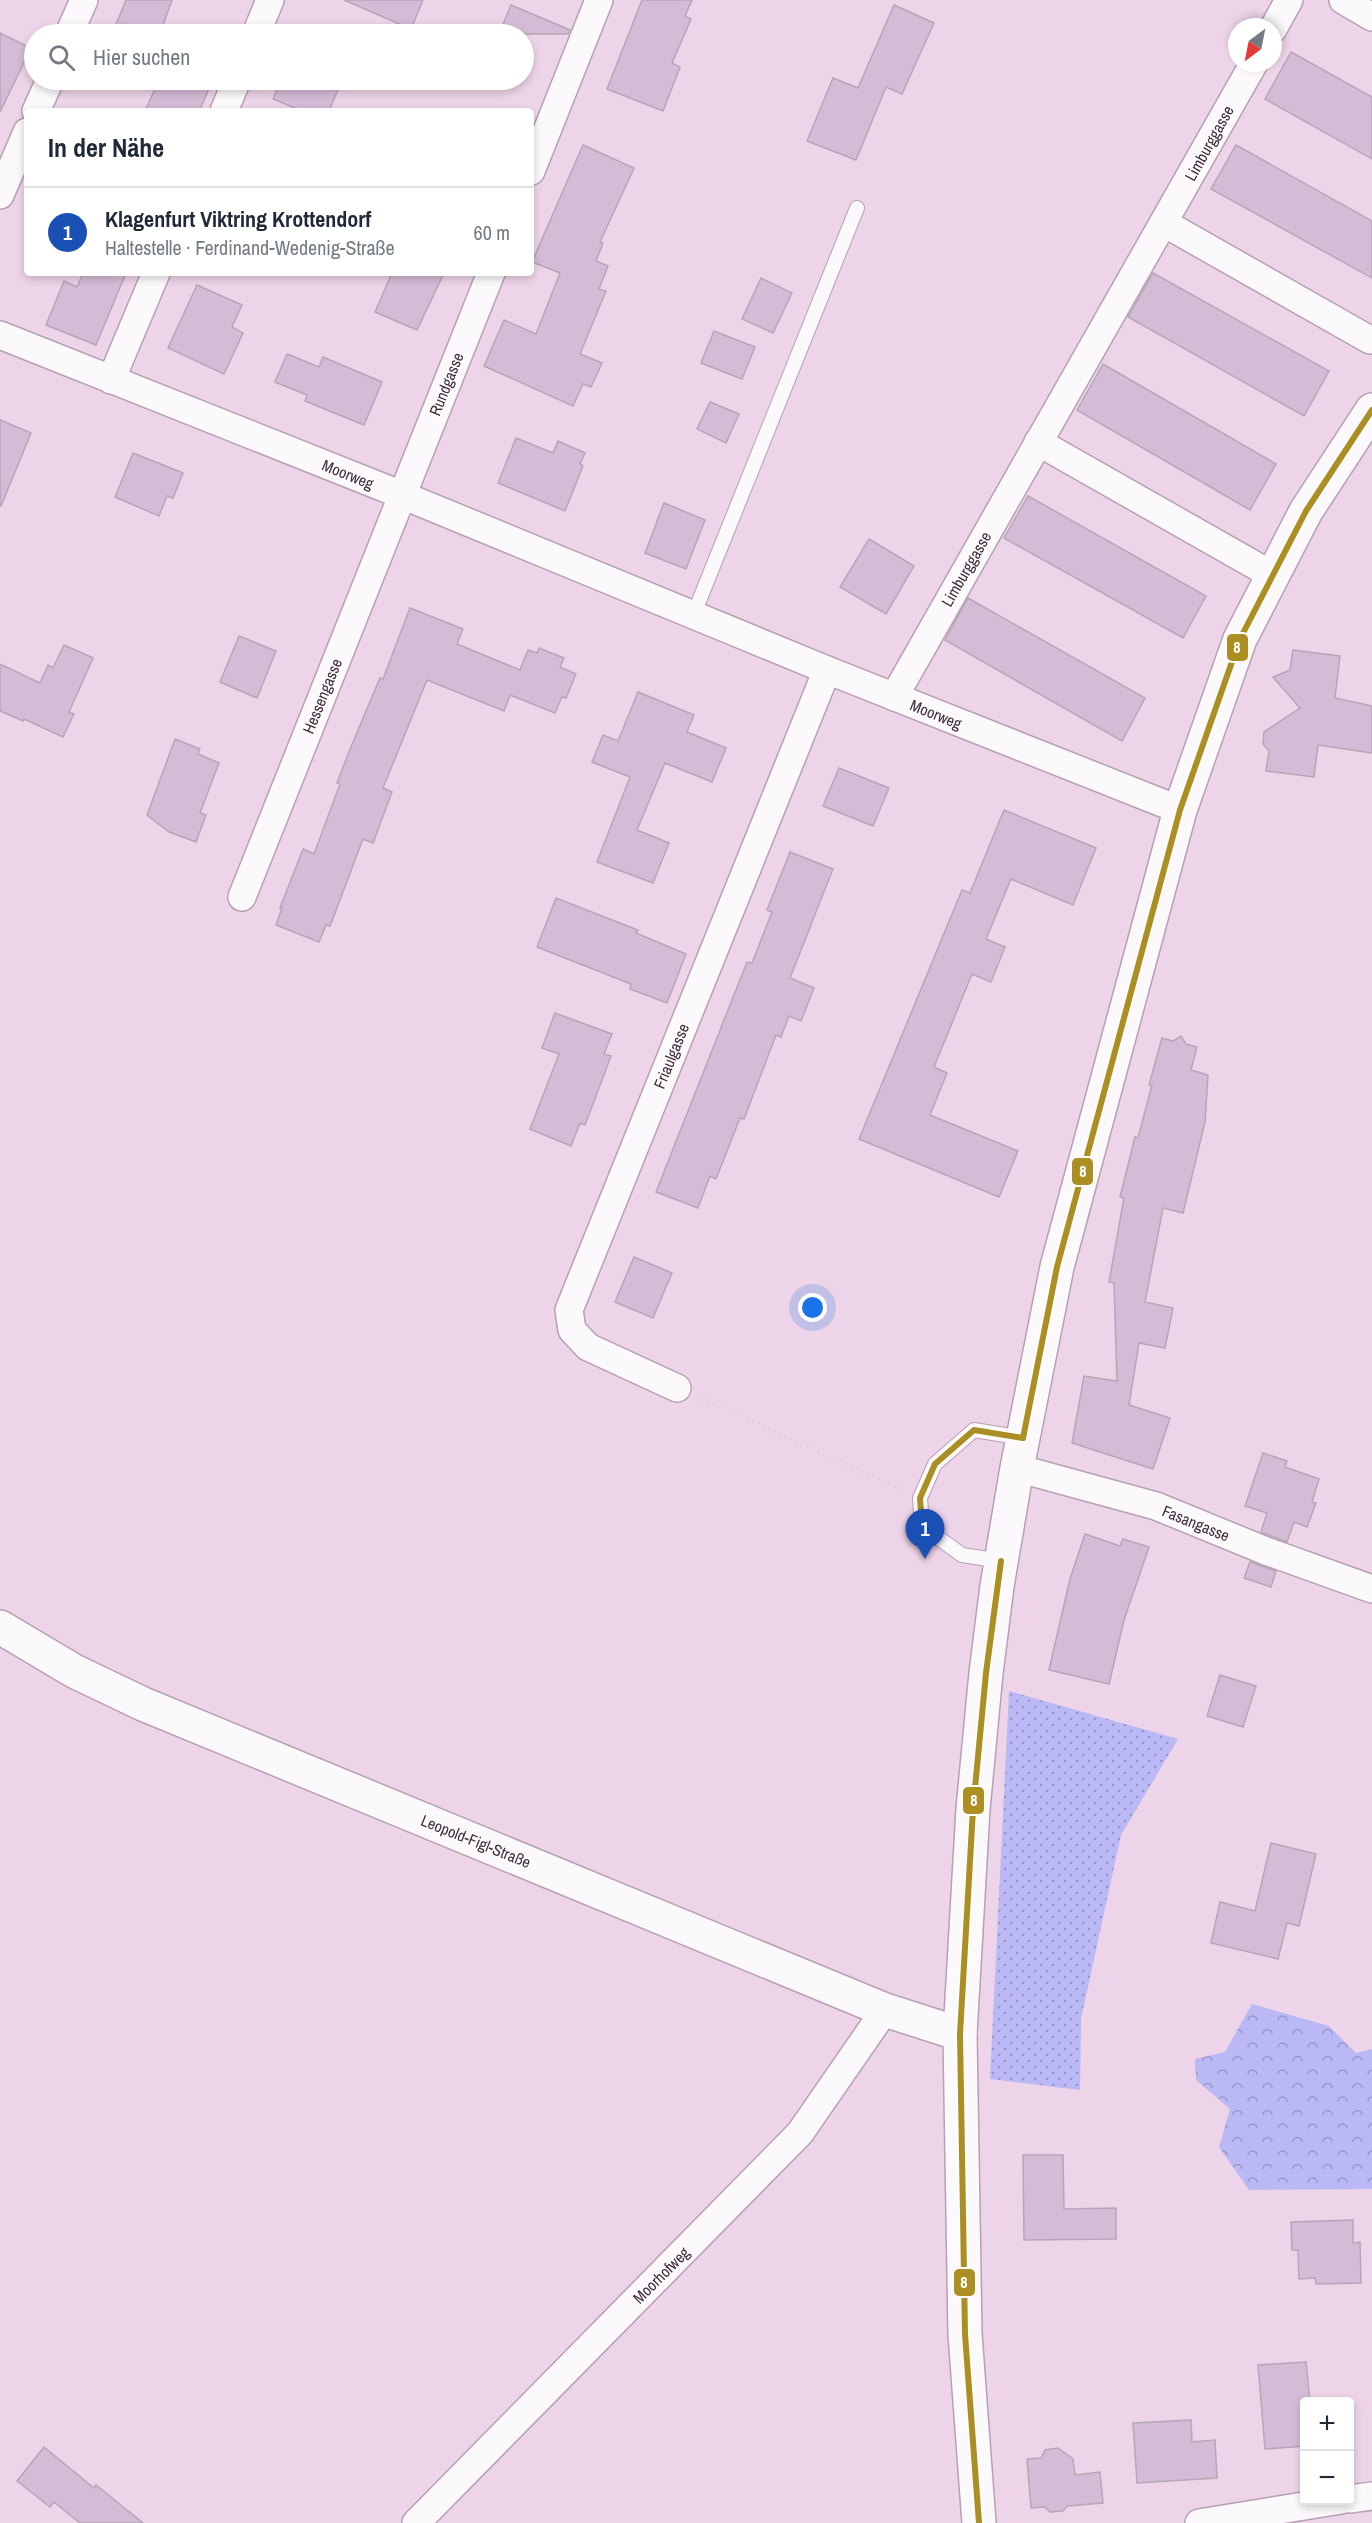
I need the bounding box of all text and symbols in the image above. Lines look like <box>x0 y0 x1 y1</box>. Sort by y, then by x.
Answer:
north arrow <box>1228 18 1282 72</box>
search box <box>24 24 534 90</box>
icon: search <box>45 41 78 74</box>
text: Hier suchen <box>93 42 190 72</box>
street label: Limburggasse <box>1179 101 1239 185</box>
text: In der Nähe <box>48 130 164 165</box>
text: Klagenfurt Viktring Krottendorf <box>105 204 371 234</box>
text: 1 <box>63 219 72 246</box>
text: 60 m <box>474 219 510 246</box>
text: Haltestelle · Ferdinand-Wedenig-Straße <box>105 234 395 261</box>
street label: Rundgasse <box>423 349 469 419</box>
street label: Moorweg <box>319 454 378 495</box>
street label: Limburggasse <box>936 527 996 611</box>
line badge: 8 <box>1226 633 1249 662</box>
text: 8 <box>1233 636 1241 658</box>
street label: Hessengasse <box>297 655 347 737</box>
street label: Moorweg <box>907 694 966 735</box>
street label: Friaulgasse <box>648 1020 694 1092</box>
line badge: 8 <box>1071 1157 1094 1186</box>
text: 8 <box>1079 1160 1087 1182</box>
your location <box>798 1293 827 1322</box>
street label: Fasangasse <box>1159 1500 1233 1546</box>
pin: 1 <box>906 1510 944 1559</box>
line badge: 8 <box>962 1786 985 1815</box>
text: 8 <box>970 1789 978 1811</box>
street label: Leopold-Figl-Straße <box>418 1809 534 1873</box>
street label: Moorhofweg <box>628 2241 695 2308</box>
line badge: 8 <box>953 2268 976 2297</box>
text: 8 <box>960 2271 968 2293</box>
map controls <box>1300 2397 1354 2505</box>
button: + <box>1300 2397 1354 2451</box>
button: − <box>1300 2451 1354 2505</box>

